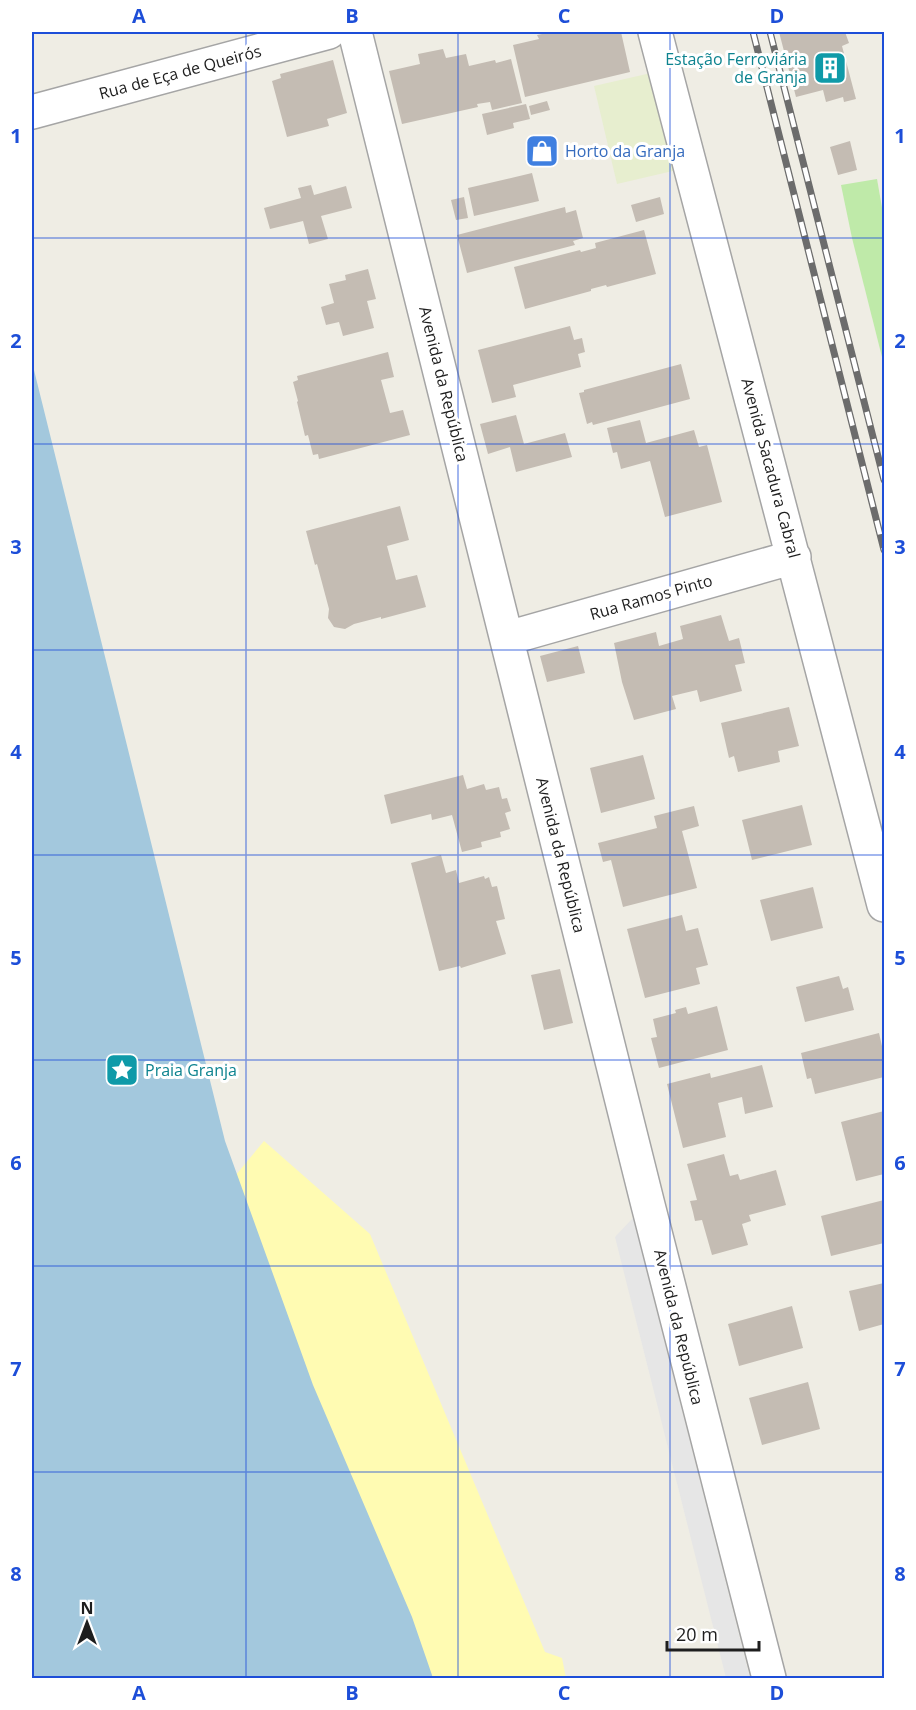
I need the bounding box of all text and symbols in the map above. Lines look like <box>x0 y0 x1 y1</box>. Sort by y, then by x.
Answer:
text: A <box>132 2 146 29</box>
text: B <box>345 2 359 29</box>
text: C <box>558 2 571 29</box>
text: D <box>770 2 784 29</box>
street label: Rua de Eça de Queirós <box>96 40 264 104</box>
place label: Estação Ferroviária de Granja <box>665 48 807 88</box>
building icon: Estação Ferroviária de Granja <box>812 50 848 86</box>
text: 1 <box>10 122 22 149</box>
text: 1 <box>894 122 906 149</box>
shop icon: Horto da Granja <box>524 133 560 169</box>
place label: Horto da Granja <box>565 140 685 162</box>
street label: Avenida da República <box>414 304 474 464</box>
text: 2 <box>10 327 22 354</box>
text: 2 <box>894 327 906 354</box>
street label: Avenida Sacadura Cabral <box>736 376 806 560</box>
text: 3 <box>10 533 22 560</box>
text: 3 <box>894 533 906 560</box>
street label: Rua Ramos Pinto <box>587 569 715 625</box>
text: 4 <box>10 738 22 765</box>
text: 4 <box>894 738 906 765</box>
street label: Avenida da República <box>531 775 591 935</box>
text: 5 <box>10 944 22 971</box>
text: 5 <box>894 944 906 971</box>
place icon: Praia Granja <box>104 1052 140 1088</box>
place label: Praia Granja <box>145 1059 237 1081</box>
text: 6 <box>10 1149 22 1176</box>
text: 6 <box>894 1149 906 1176</box>
street label: Avenida da República <box>649 1247 709 1407</box>
text: 7 <box>10 1355 22 1382</box>
text: 7 <box>894 1355 906 1382</box>
text: 8 <box>10 1560 22 1587</box>
text: 8 <box>894 1560 906 1587</box>
north arrow <box>57 1593 117 1653</box>
text: N <box>80 1597 94 1619</box>
scale bar <box>667 1614 758 1652</box>
text: 20 m <box>676 1622 718 1646</box>
text: A <box>132 1679 146 1706</box>
text: B <box>345 1679 359 1706</box>
text: C <box>558 1679 571 1706</box>
text: D <box>770 1679 784 1706</box>

